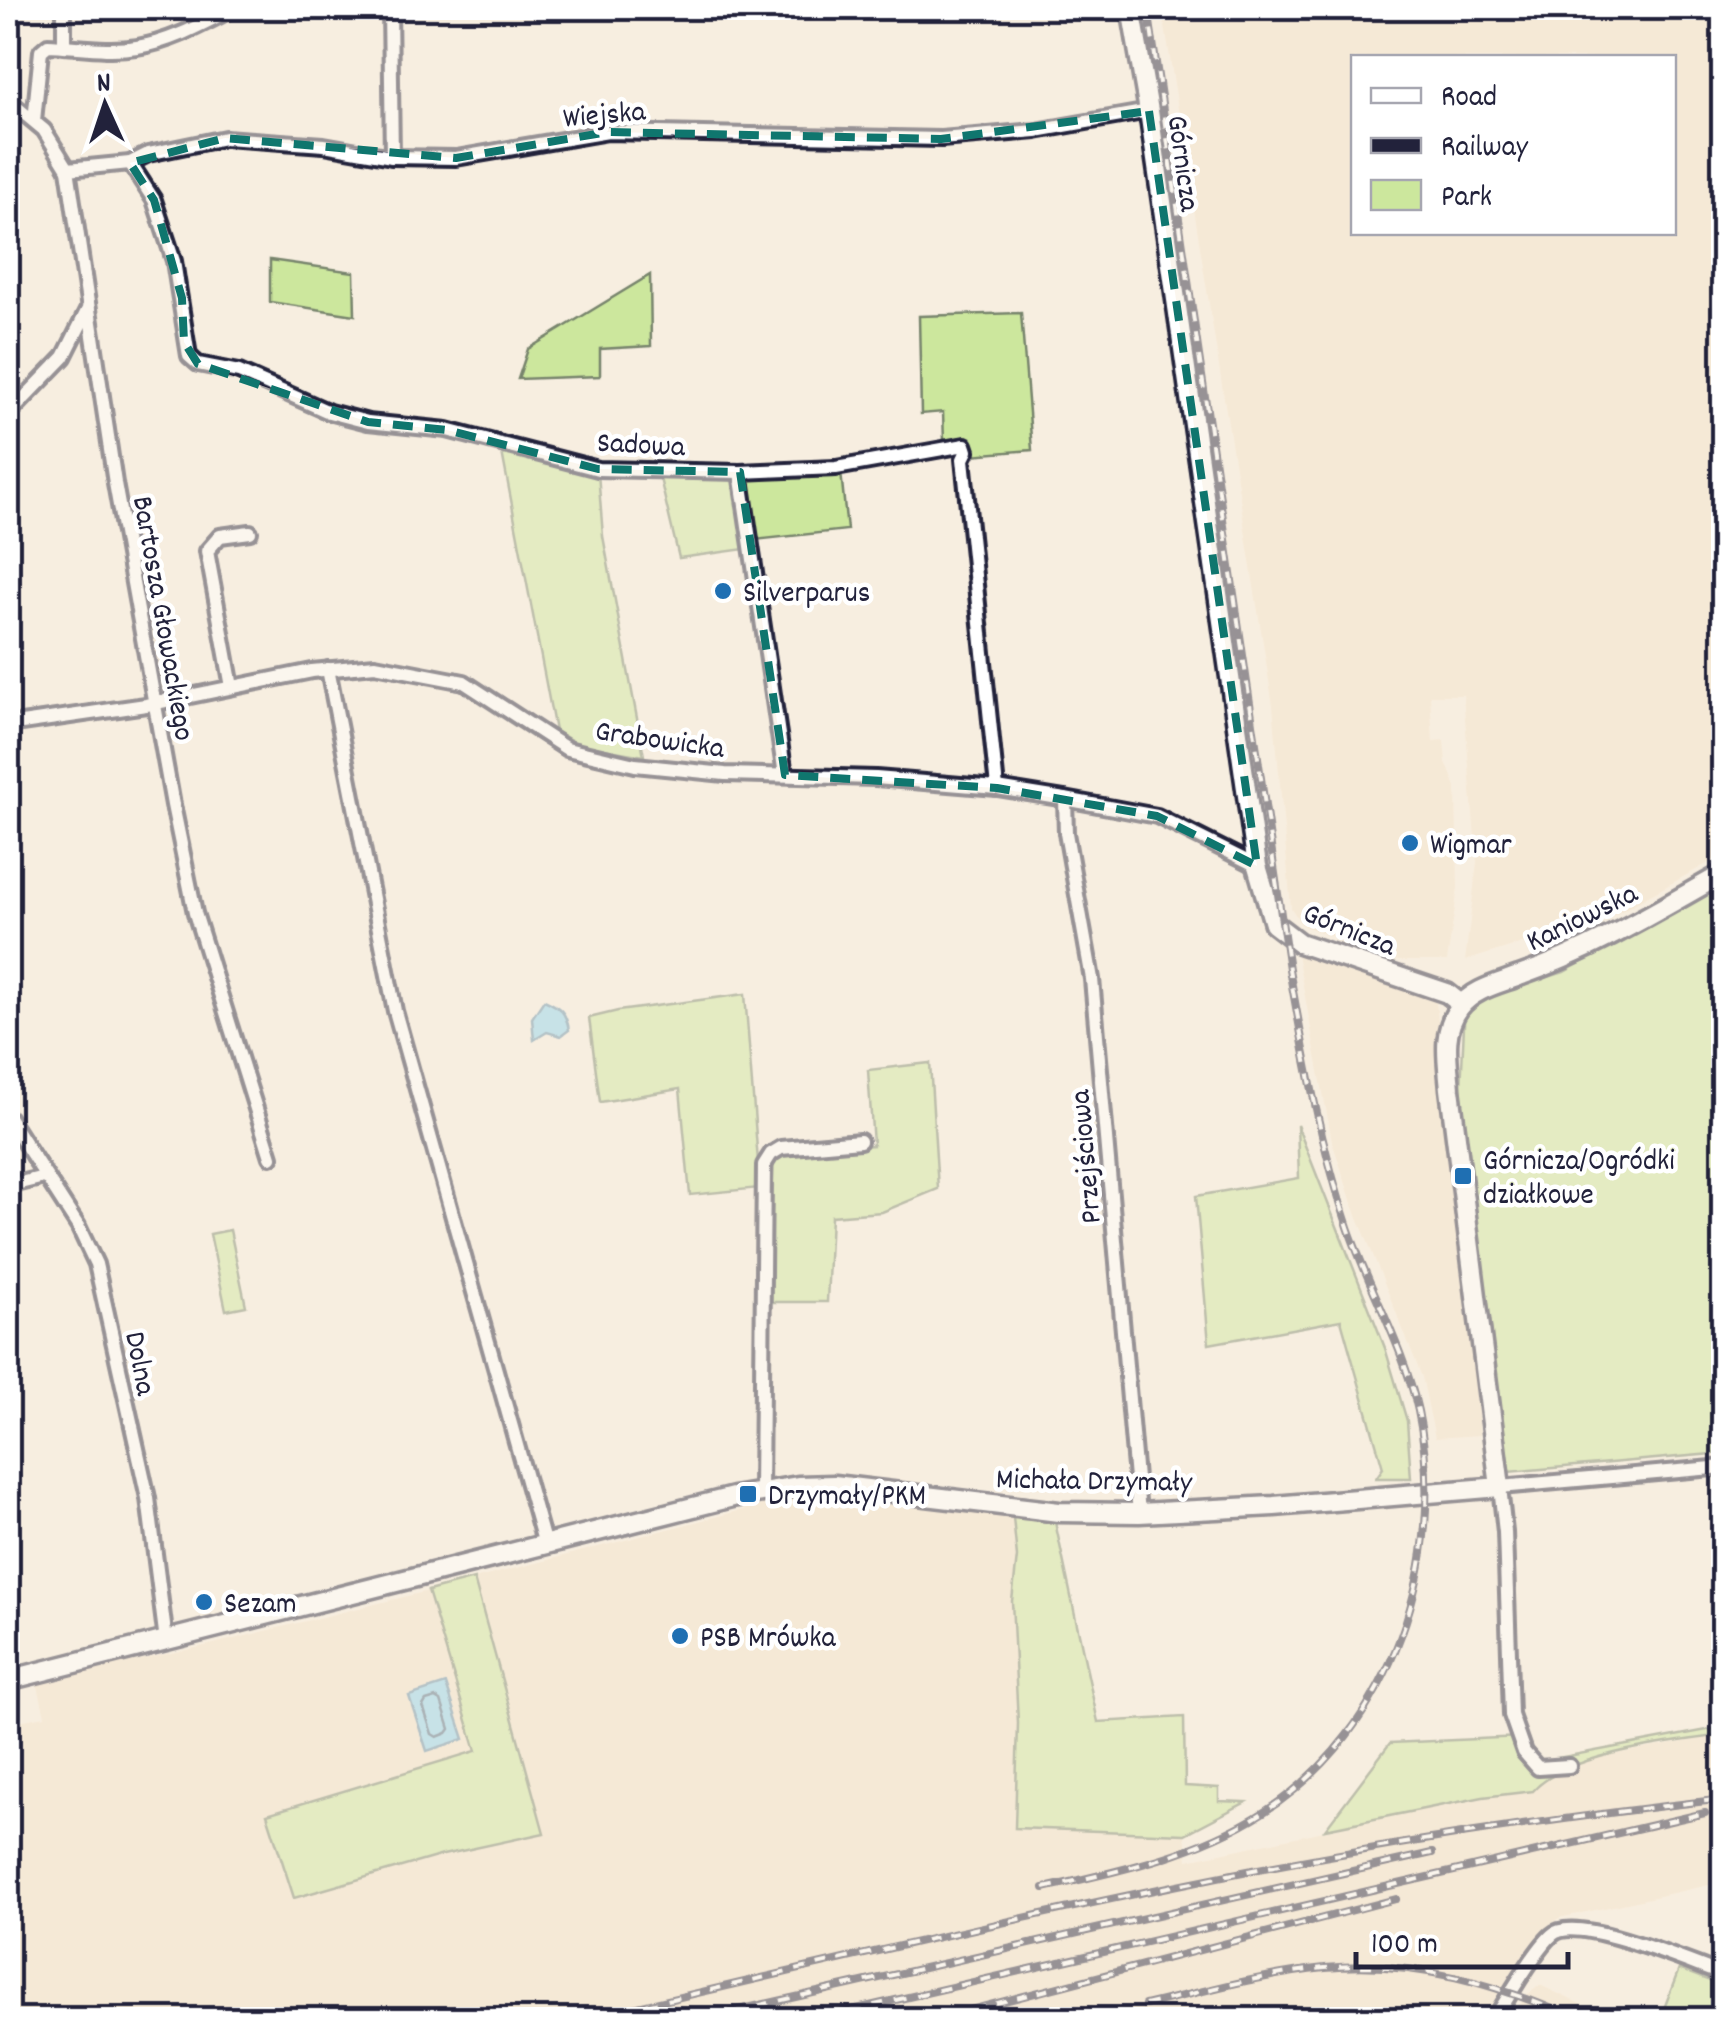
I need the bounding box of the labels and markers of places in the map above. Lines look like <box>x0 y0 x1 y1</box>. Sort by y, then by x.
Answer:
place label: Silverparus <box>743 574 870 617</box>
marker: Silverparus <box>712 580 734 602</box>
place label: Wigmar <box>1430 826 1512 869</box>
marker: Wigmar <box>1399 832 1421 854</box>
place label: Górnicza/Ogródki działkowe <box>1483 1142 1675 1219</box>
marker: Górnicza/Ogródki działkowe <box>1452 1165 1474 1187</box>
place label: Drzymały/PKM <box>768 1477 926 1520</box>
marker: Drzymały/PKM <box>737 1483 759 1505</box>
place label: Sezam <box>224 1585 297 1628</box>
marker: Sezam <box>193 1591 215 1613</box>
place label: PSB Mrówka <box>700 1619 837 1662</box>
marker: PSB Mrówka <box>669 1625 691 1647</box>

